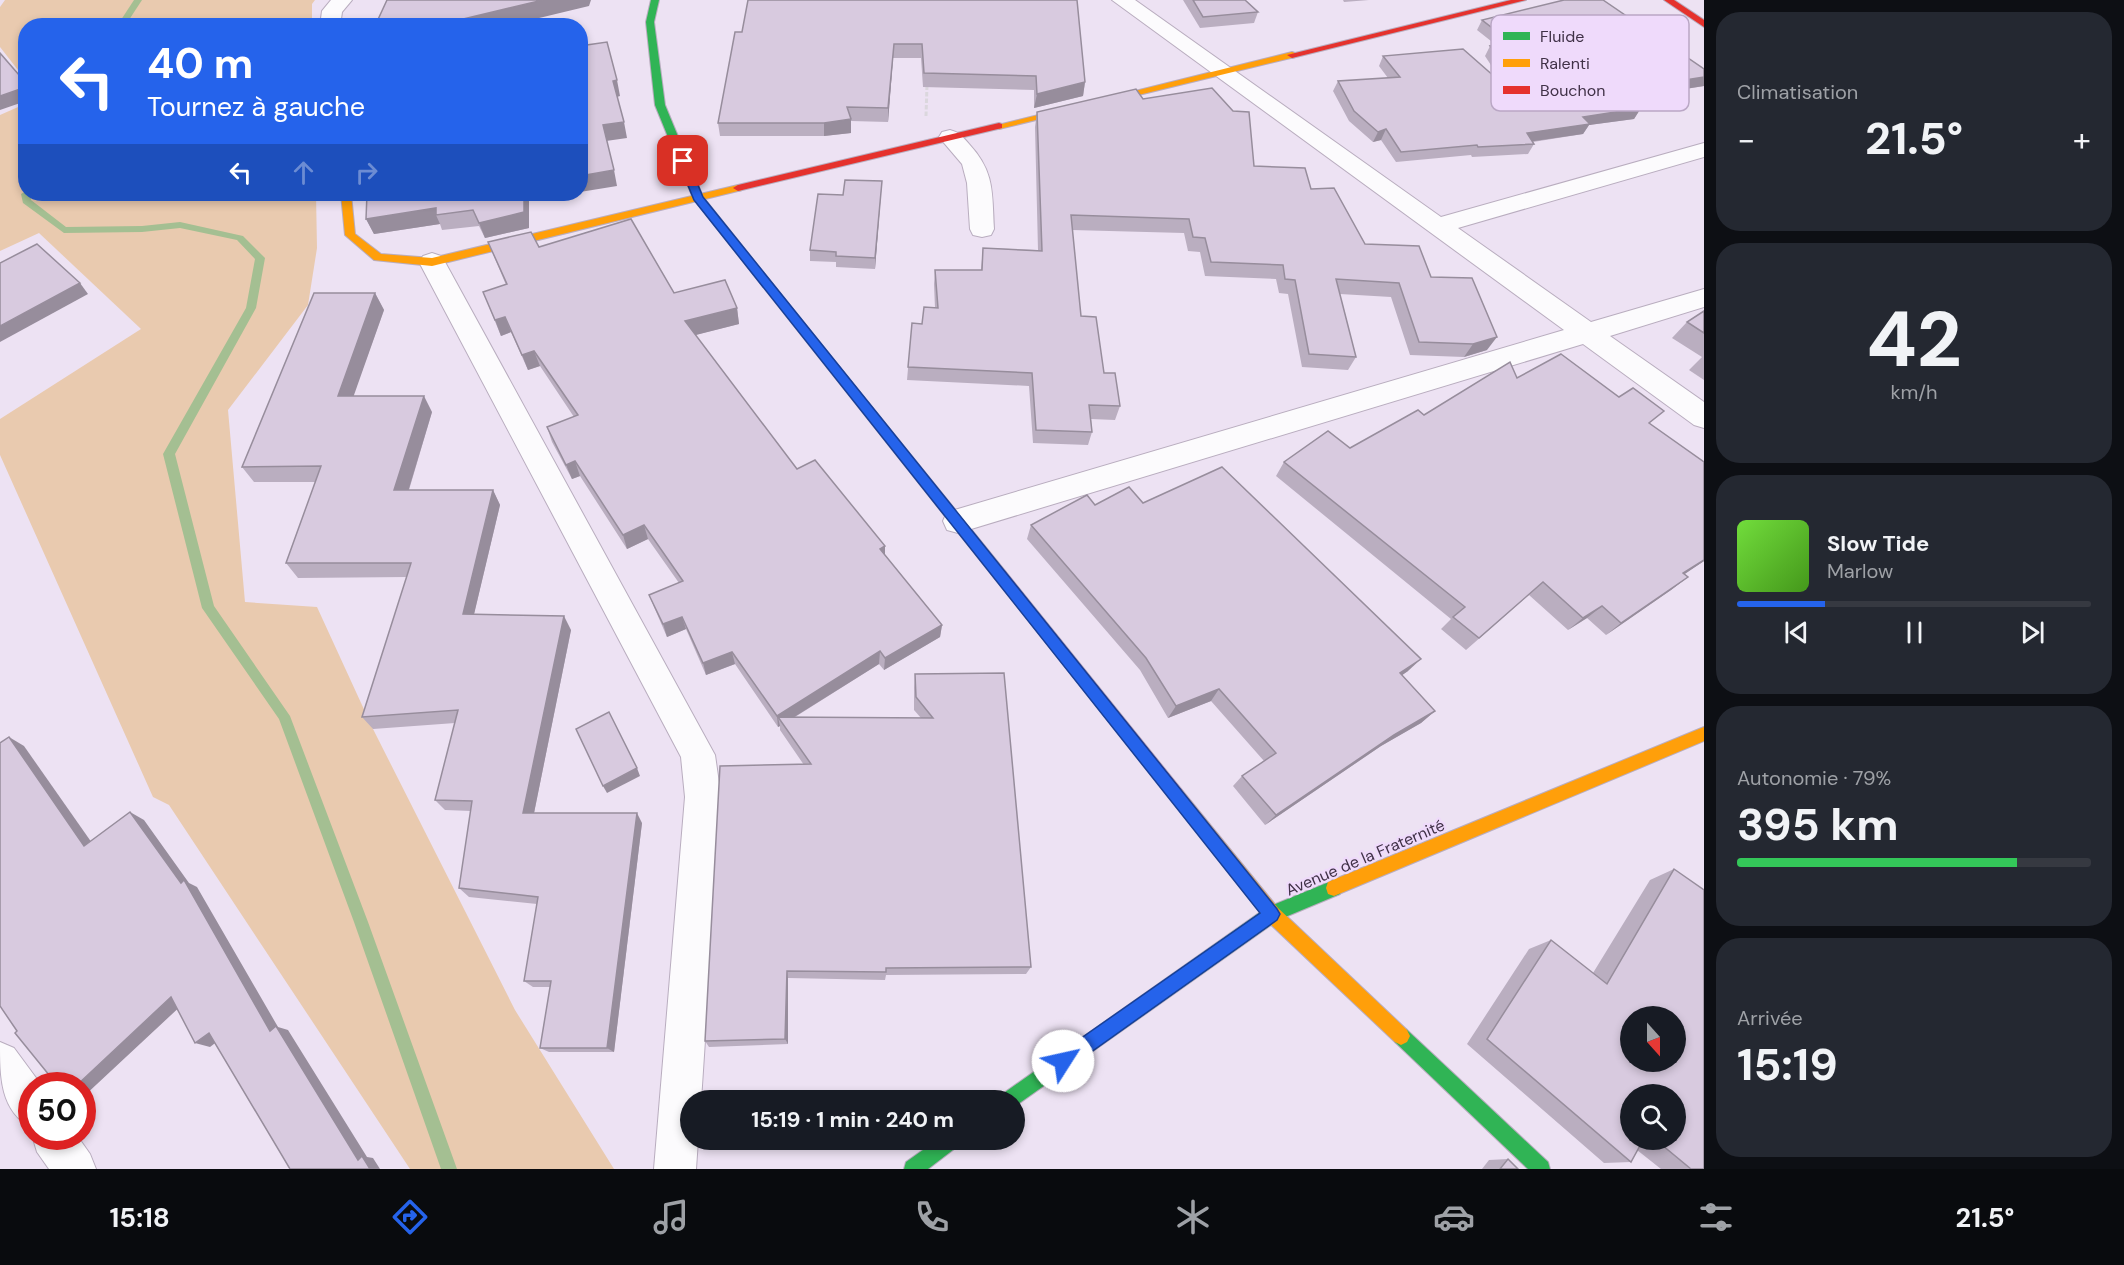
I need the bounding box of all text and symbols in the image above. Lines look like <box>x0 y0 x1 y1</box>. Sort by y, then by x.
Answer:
legend <box>1491 15 1689 111</box>
text: Fluide <box>1540 26 1584 47</box>
text: 40 m <box>147 36 253 91</box>
icon: left <box>48 42 126 120</box>
text: Ralenti <box>1540 53 1590 74</box>
text: Climatisation <box>1737 79 1858 105</box>
text: Bouchon <box>1540 80 1605 101</box>
text: Tournez à gauche <box>147 89 365 124</box>
text: 21.5° <box>1865 109 1963 168</box>
text: − <box>1737 118 1755 161</box>
text: + <box>2073 118 2091 161</box>
pin <box>657 135 708 186</box>
icon: arrive <box>666 144 699 177</box>
icon: left <box>224 156 257 189</box>
icon: ahead <box>287 156 320 189</box>
icon: right <box>350 156 383 189</box>
text: 42 <box>1866 289 1962 390</box>
text: km/h <box>1890 379 1938 405</box>
text: Slow Tide <box>1827 529 1929 558</box>
text: Marlow <box>1827 558 1893 584</box>
icon: previous <box>1780 616 1813 649</box>
icon: pause <box>1898 616 1931 649</box>
icon: next <box>2016 616 2049 649</box>
text: Autonomie · 79% <box>1737 765 1891 791</box>
text: 395 km <box>1737 795 1899 854</box>
street label: Avenue de la Fraternité <box>1283 814 1448 900</box>
text: Arrivée <box>1737 1005 1803 1031</box>
north arrow <box>1620 1006 1686 1072</box>
map controls <box>1620 1006 1686 1150</box>
position arrow <box>1031 1029 1095 1093</box>
text: 15:19 <box>1737 1035 1838 1094</box>
speed limit sign: 50 <box>18 1072 96 1150</box>
button: search <box>1620 1084 1686 1150</box>
text: 15:19 · 1 min · 240 m <box>751 1105 954 1134</box>
icon: directions <box>389 1196 431 1238</box>
icon: music <box>650 1196 692 1238</box>
icon: phone <box>911 1196 953 1238</box>
icon: climate <box>1172 1196 1214 1238</box>
icon: car <box>1433 1196 1475 1238</box>
icon: filters <box>1695 1196 1737 1238</box>
text: 15:18 <box>110 1200 170 1235</box>
text: 21.5° <box>1956 1200 2014 1235</box>

